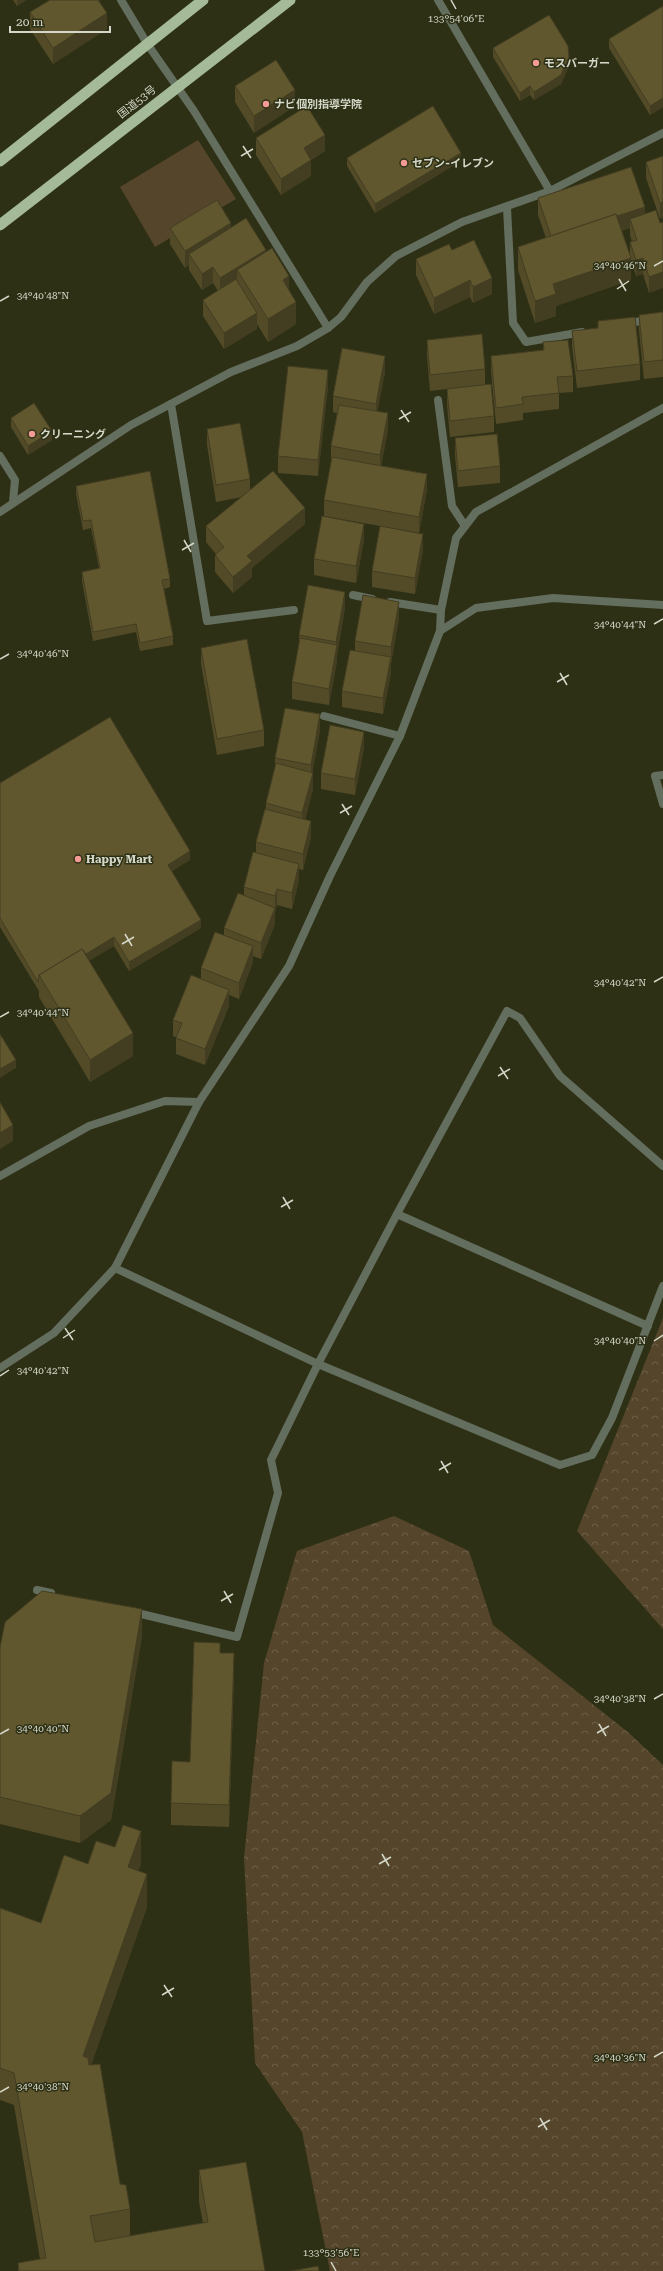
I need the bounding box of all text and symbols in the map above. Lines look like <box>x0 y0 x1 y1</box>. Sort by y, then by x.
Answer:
scale bar <box>10 8 110 34</box>
text: 133°54'06"E <box>428 13 484 24</box>
text: 20 m <box>16 15 43 29</box>
place label: モスバーガー <box>544 57 610 70</box>
marker: モスバーガー <box>531 58 541 68</box>
street label: 国道53号 <box>115 83 159 121</box>
place label: ナビ個別指導学院 <box>274 98 362 111</box>
marker: ナビ個別指導学院 <box>261 99 271 109</box>
place label: セブン-イレブン <box>412 157 494 170</box>
marker: セブン-イレブン <box>399 158 409 168</box>
text: 34°40'46"N <box>594 260 646 271</box>
text: 34°40'48"N <box>17 290 69 301</box>
place label: クリーニング <box>40 428 106 441</box>
marker: クリーニング <box>27 429 37 439</box>
text: 34°40'44"N <box>594 619 646 630</box>
text: 34°40'46"N <box>17 648 69 659</box>
place label: Happy Mart <box>86 853 153 866</box>
marker: Happy Mart <box>73 854 83 864</box>
text: 34°40'42"N <box>594 977 646 988</box>
text: 34°40'44"N <box>17 1007 69 1018</box>
text: 34°40'40"N <box>594 1335 646 1346</box>
text: 34°40'42"N <box>17 1365 69 1376</box>
text: 34°40'38"N <box>594 1693 646 1704</box>
text: 34°40'40"N <box>17 1723 69 1734</box>
text: 34°40'36"N <box>594 2052 646 2063</box>
text: 34°40'38"N <box>17 2081 69 2092</box>
text: 133°53'56"E <box>303 2247 359 2258</box>

